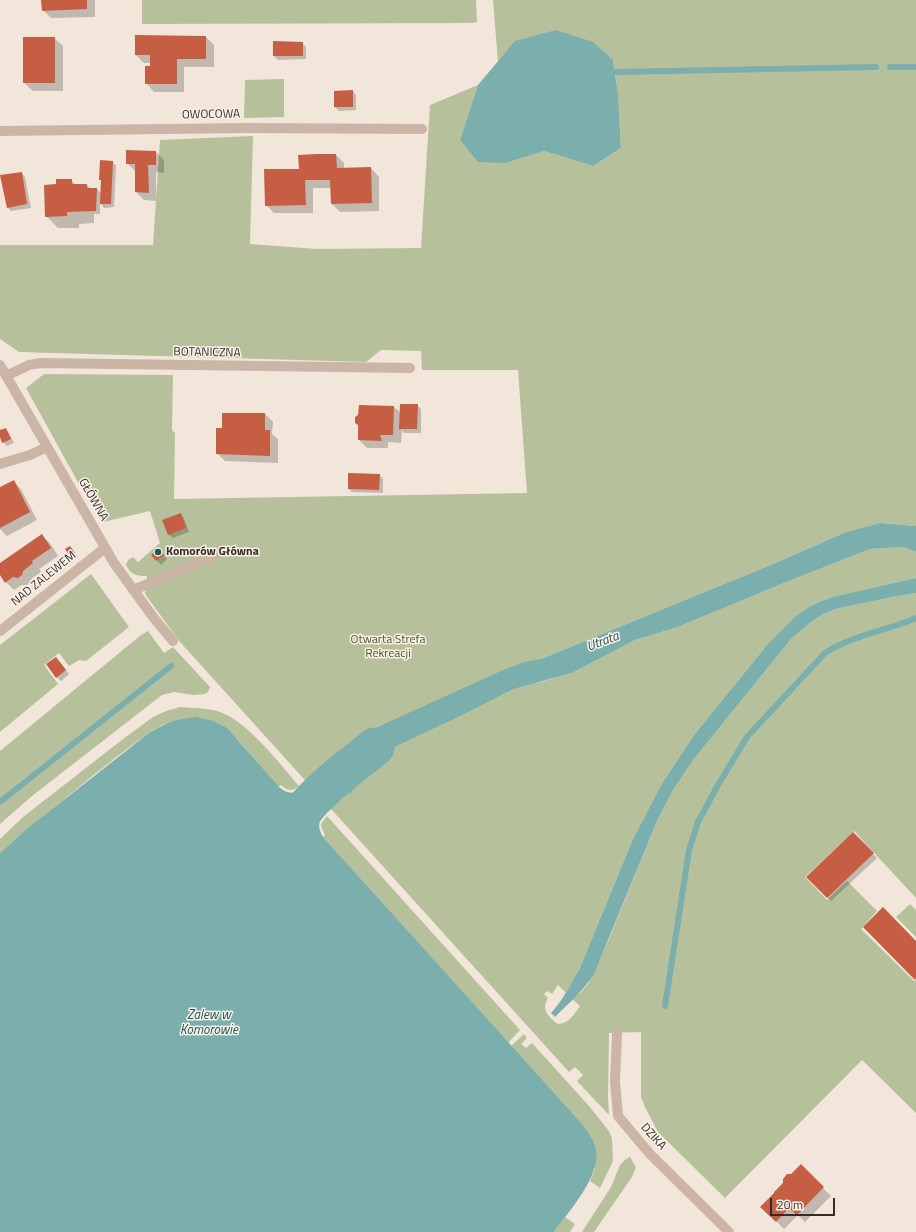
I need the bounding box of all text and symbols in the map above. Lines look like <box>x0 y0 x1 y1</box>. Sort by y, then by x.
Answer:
street label: OWOCOWA <box>182 107 240 123</box>
street label: BOTANICZNA <box>173 345 241 361</box>
street label: GŁÓWNA <box>75 476 111 524</box>
place label: Komorów Główna <box>166 545 259 559</box>
marker: Komorów Główna <box>153 547 163 557</box>
street label: NAD ZALEWEM <box>9 549 79 609</box>
water label: Utrata <box>585 629 621 655</box>
park label: Otwarta Strefa Rekreacji <box>351 633 425 661</box>
water label: Zalew w Komorowie <box>180 1008 238 1039</box>
street label: DZIKA <box>637 1121 669 1153</box>
scale bar <box>772 1190 837 1216</box>
text: 20 m <box>777 1195 803 1214</box>

